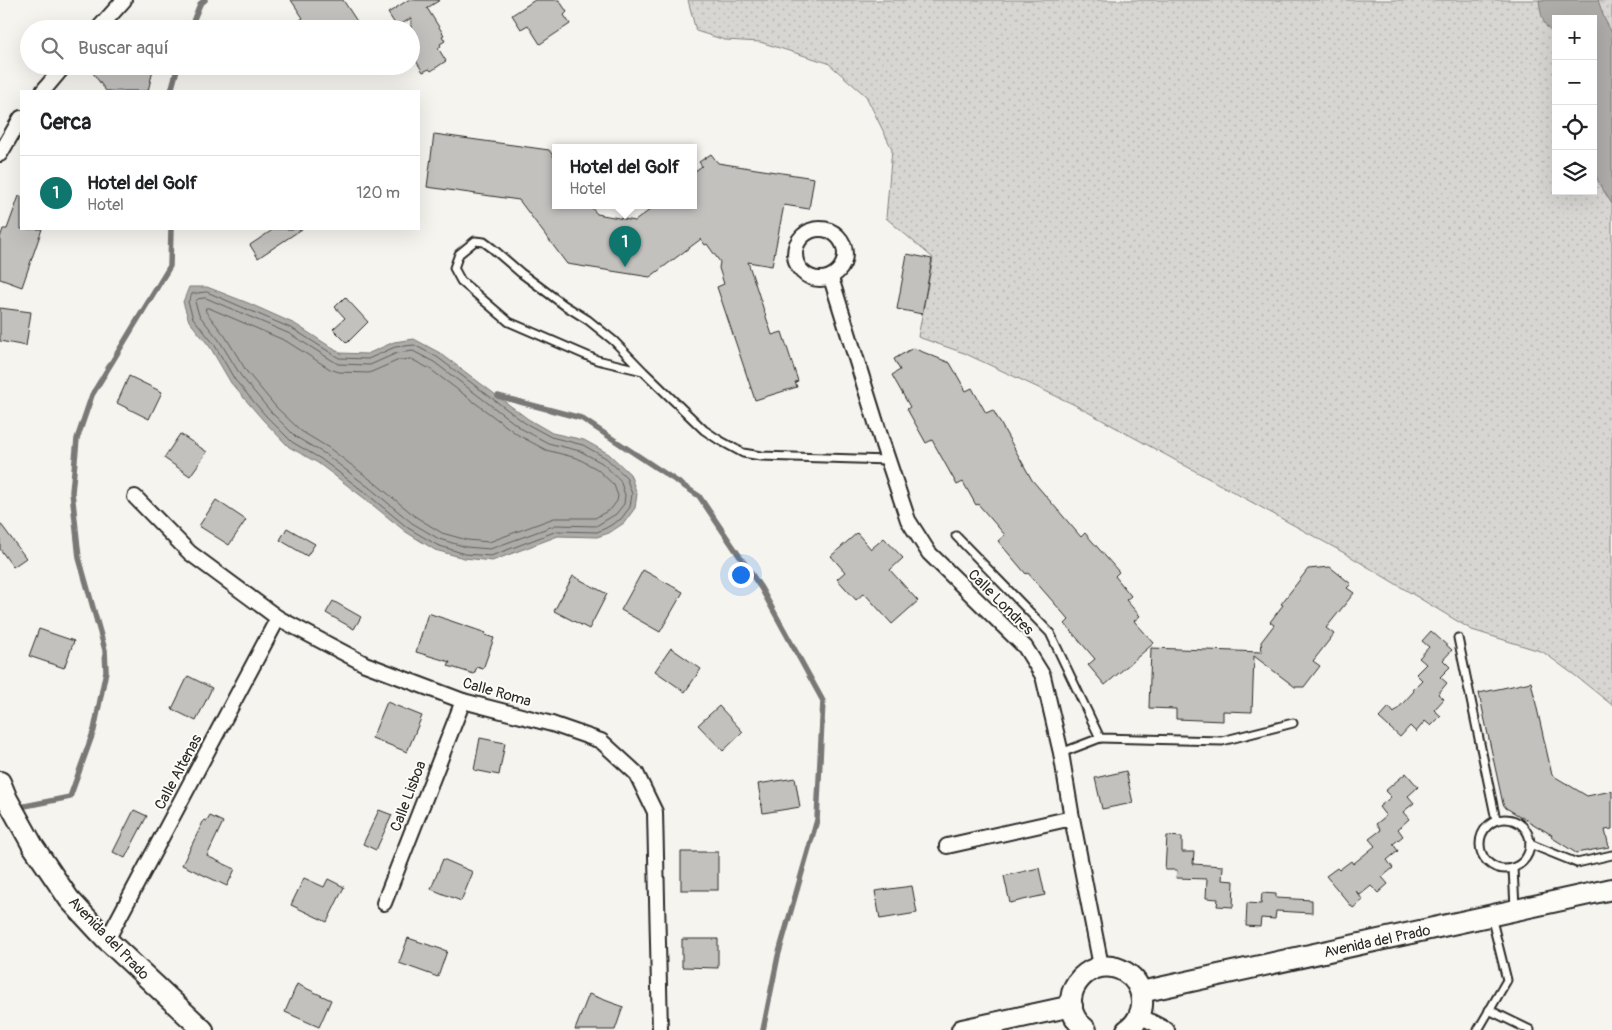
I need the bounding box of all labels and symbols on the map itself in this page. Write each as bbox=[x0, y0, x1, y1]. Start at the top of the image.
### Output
pin: 1 bbox=[609, 226, 641, 267]
your location bbox=[728, 562, 754, 588]
street label: Calle Londres bbox=[964, 565, 1038, 639]
street label: Calle Roma bbox=[460, 674, 533, 711]
street label: Calle Altenas bbox=[151, 731, 206, 813]
street label: Calle Lisboa bbox=[386, 758, 431, 834]
street label: Avenida del Prado bbox=[64, 893, 153, 984]
street label: Avenida del Prado bbox=[1322, 921, 1432, 962]

